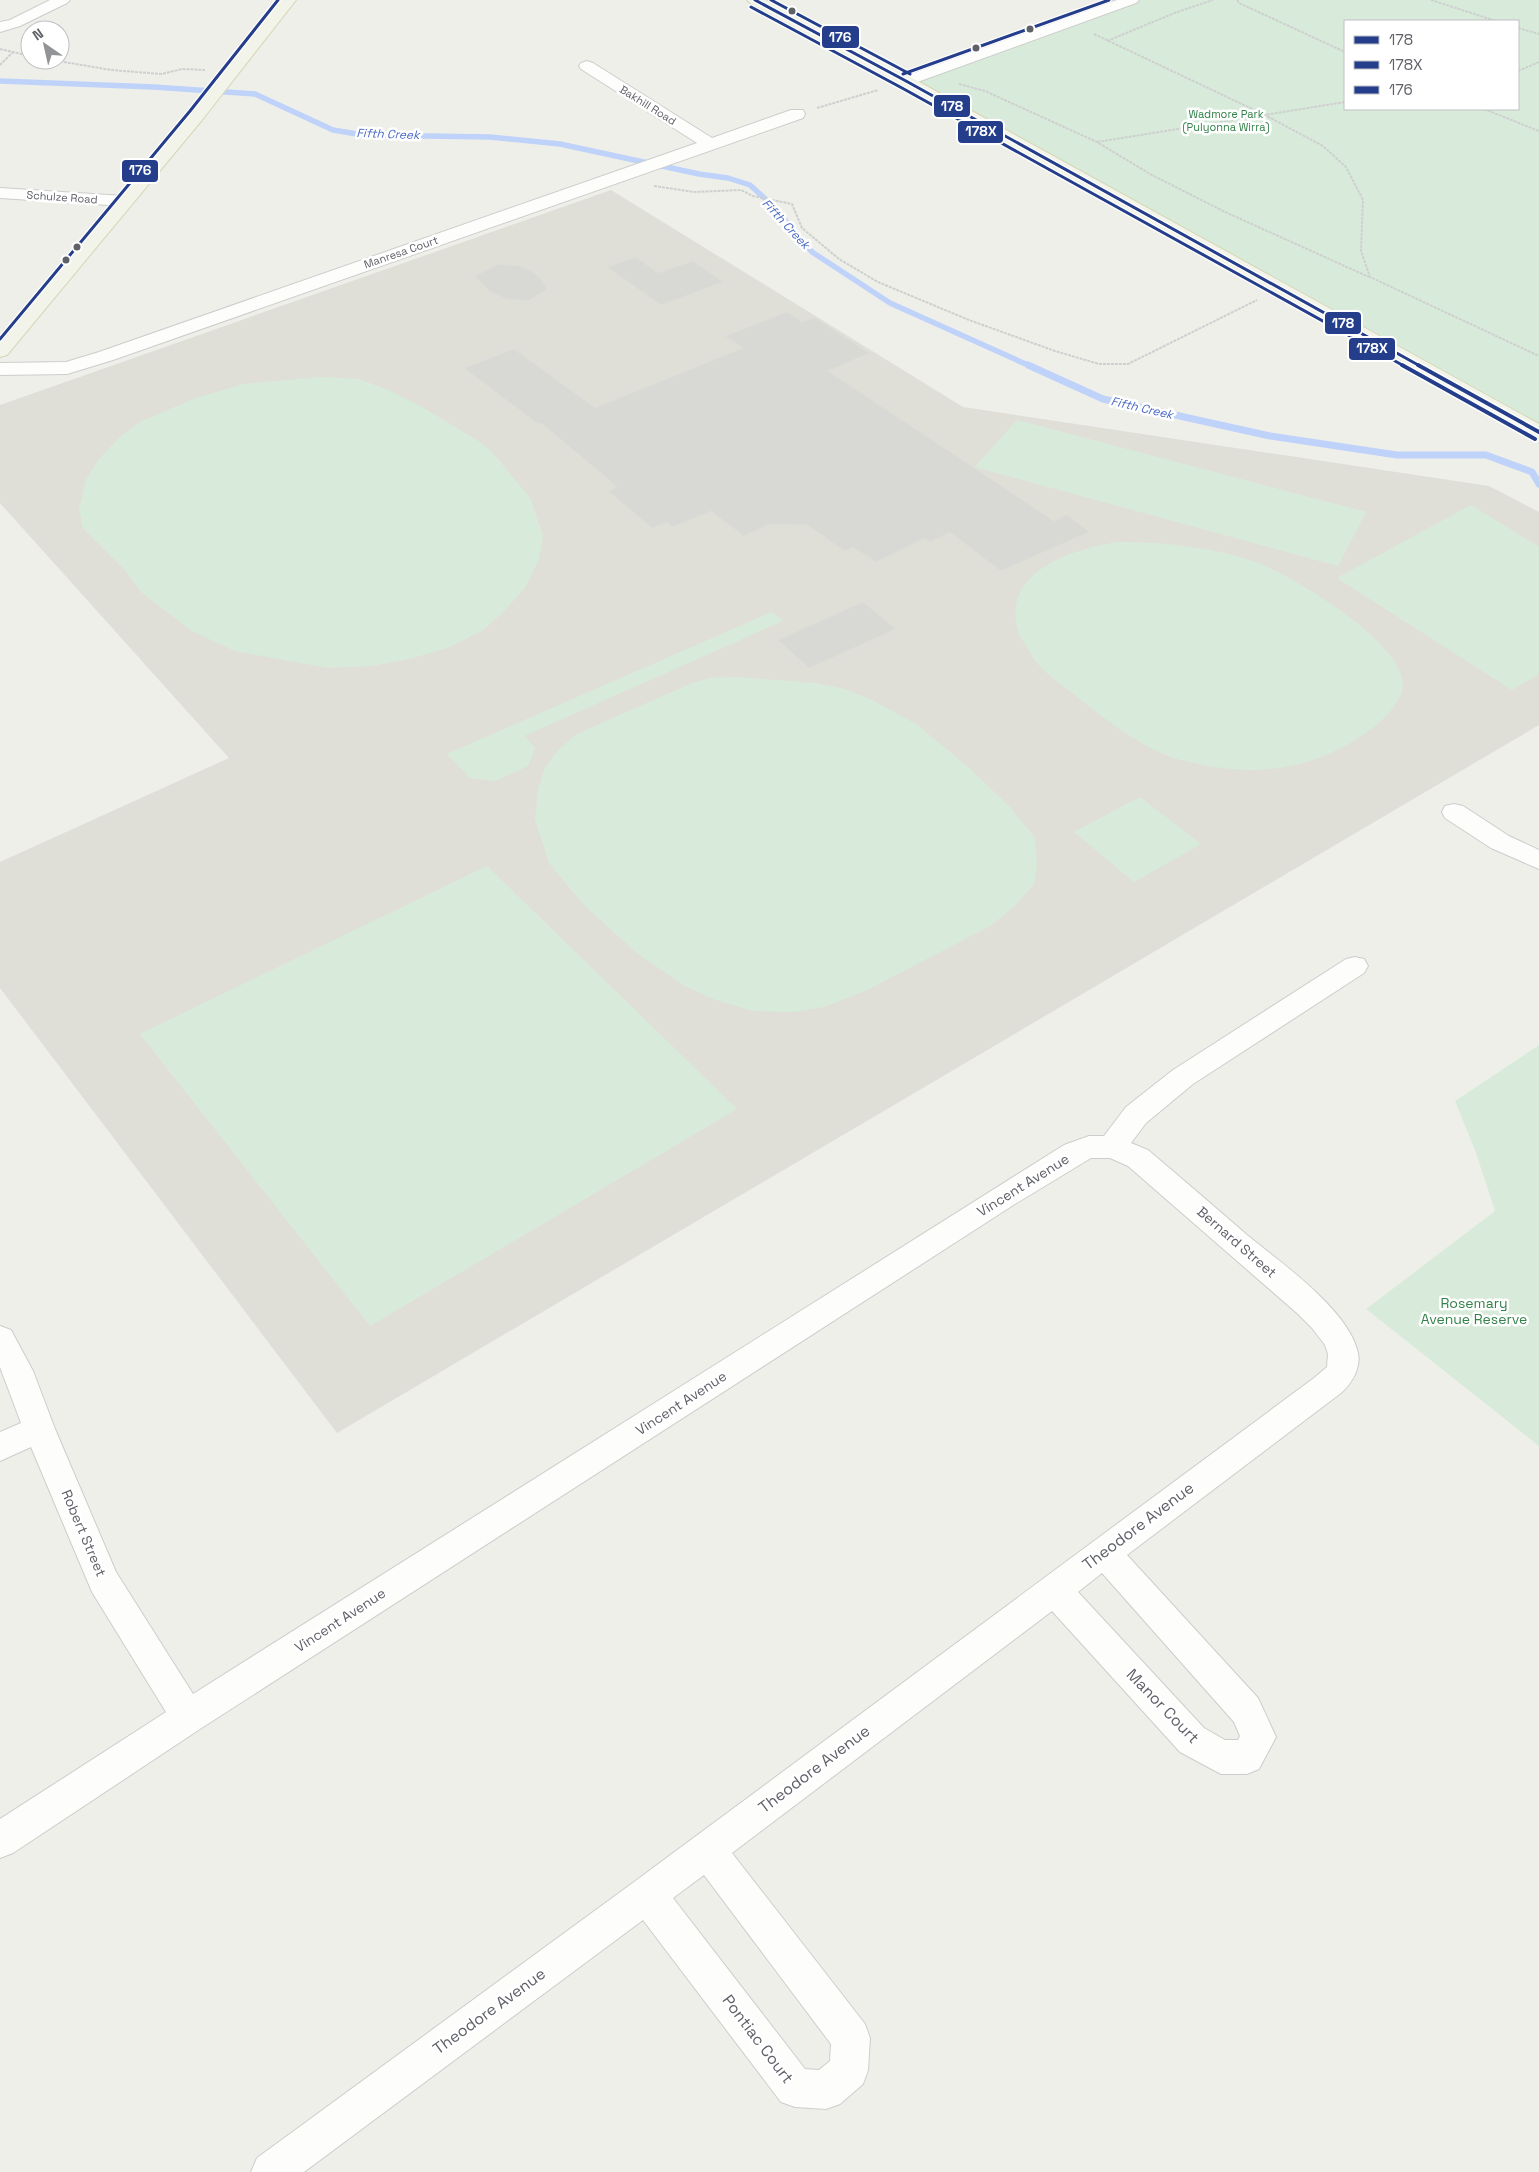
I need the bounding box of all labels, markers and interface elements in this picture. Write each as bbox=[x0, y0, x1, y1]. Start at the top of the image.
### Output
unlabelled marker bbox=[787, 6, 797, 16]
north arrow bbox=[20, 20, 70, 70]
legend bbox=[1344, 20, 1519, 110]
text: N bbox=[29, 24, 47, 44]
unlabelled marker bbox=[1025, 24, 1035, 34]
line badge: 176 bbox=[821, 25, 860, 49]
text: 176 bbox=[829, 28, 852, 46]
text: 178 bbox=[1389, 30, 1413, 49]
unlabelled marker bbox=[971, 43, 981, 53]
text: 178X bbox=[1389, 55, 1423, 74]
text: 176 bbox=[1389, 80, 1413, 99]
street label: Bakhill Road bbox=[617, 82, 679, 128]
line badge: 178 bbox=[933, 94, 971, 118]
text: 178 bbox=[941, 97, 964, 115]
park label: Wadmore Park (Pulyonna Wirra) bbox=[1182, 107, 1270, 134]
line badge: 178X bbox=[957, 120, 1004, 144]
text: 178X bbox=[965, 122, 997, 140]
water label: Fifth Creek bbox=[356, 125, 421, 143]
line badge: 176 bbox=[121, 159, 159, 183]
text: 176 bbox=[129, 161, 152, 179]
street label: Schulze Road bbox=[26, 188, 98, 206]
water label: Fifth Creek bbox=[759, 195, 814, 254]
street label: Manresa Court bbox=[362, 233, 440, 271]
unlabelled marker bbox=[72, 242, 82, 252]
unlabelled marker bbox=[61, 255, 71, 265]
line badge: 178 bbox=[1324, 311, 1362, 335]
text: 178 bbox=[1332, 314, 1355, 332]
line badge: 178X bbox=[1348, 337, 1396, 361]
text: 178X bbox=[1356, 339, 1388, 357]
water label: Fifth Creek bbox=[1109, 393, 1176, 423]
street label: Vincent Avenue bbox=[974, 1150, 1072, 1220]
street label: Bernard Street bbox=[1193, 1202, 1281, 1282]
park label: Rosemary Avenue Reserve bbox=[1421, 1294, 1527, 1328]
street label: Vincent Avenue bbox=[632, 1367, 730, 1439]
street label: Theodore Avenue bbox=[1078, 1477, 1198, 1575]
street label: Robert Street bbox=[58, 1487, 110, 1579]
street label: Vincent Avenue bbox=[291, 1584, 389, 1656]
street label: Manor Court bbox=[1122, 1664, 1204, 1748]
street label: Theodore Avenue bbox=[754, 1720, 874, 1818]
street label: Theodore Avenue bbox=[428, 1963, 550, 2059]
street label: Pontiac Court bbox=[718, 1990, 798, 2088]

